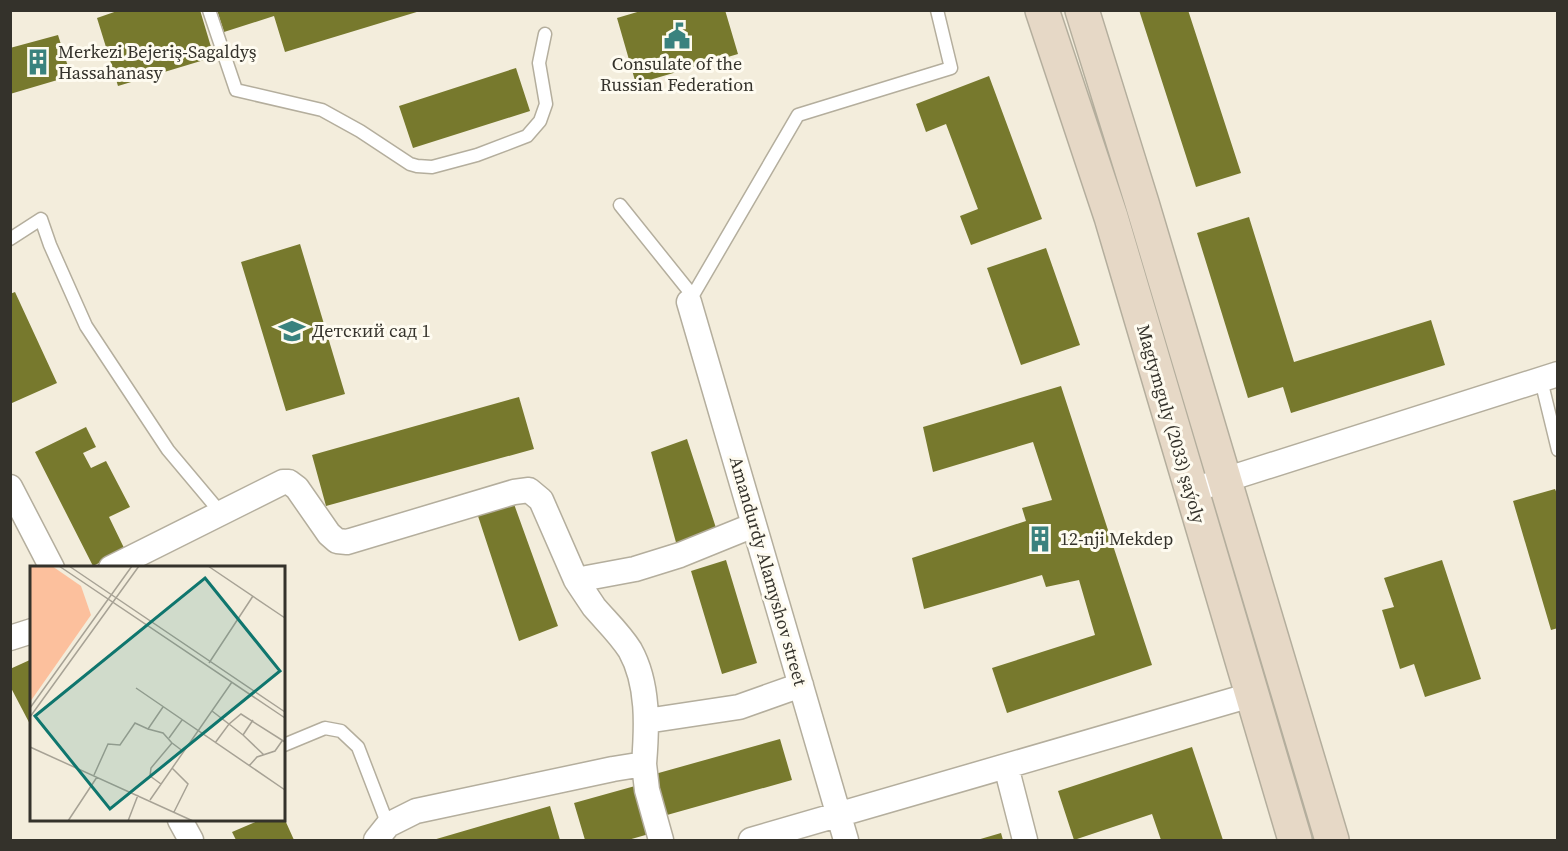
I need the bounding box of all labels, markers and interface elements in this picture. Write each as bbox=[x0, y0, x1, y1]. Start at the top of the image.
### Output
public building icon: Consulate of the Russian Federation bbox=[662, 21, 692, 51]
place label: Merkezi Bejeriş-Sagaldyş Hassahanasy bbox=[58, 39, 257, 85]
building icon: Merkezi Bejeriş-Sagaldyş Hassahanasy bbox=[23, 47, 53, 77]
place label: Consulate of the Russian Federation bbox=[600, 51, 754, 97]
school or university icon: Детский сад 1 bbox=[277, 316, 307, 346]
place label: Детский сад 1 bbox=[312, 318, 430, 343]
street label: Magtymguly (2033) şaýoly bbox=[1131, 321, 1212, 527]
street label: Amandurdy Alamyshov street bbox=[724, 453, 813, 689]
building icon: 12-nji Mekdep bbox=[1025, 524, 1055, 554]
place label: 12-nji Mekdep bbox=[1060, 526, 1173, 551]
inset map bbox=[30, 566, 285, 821]

